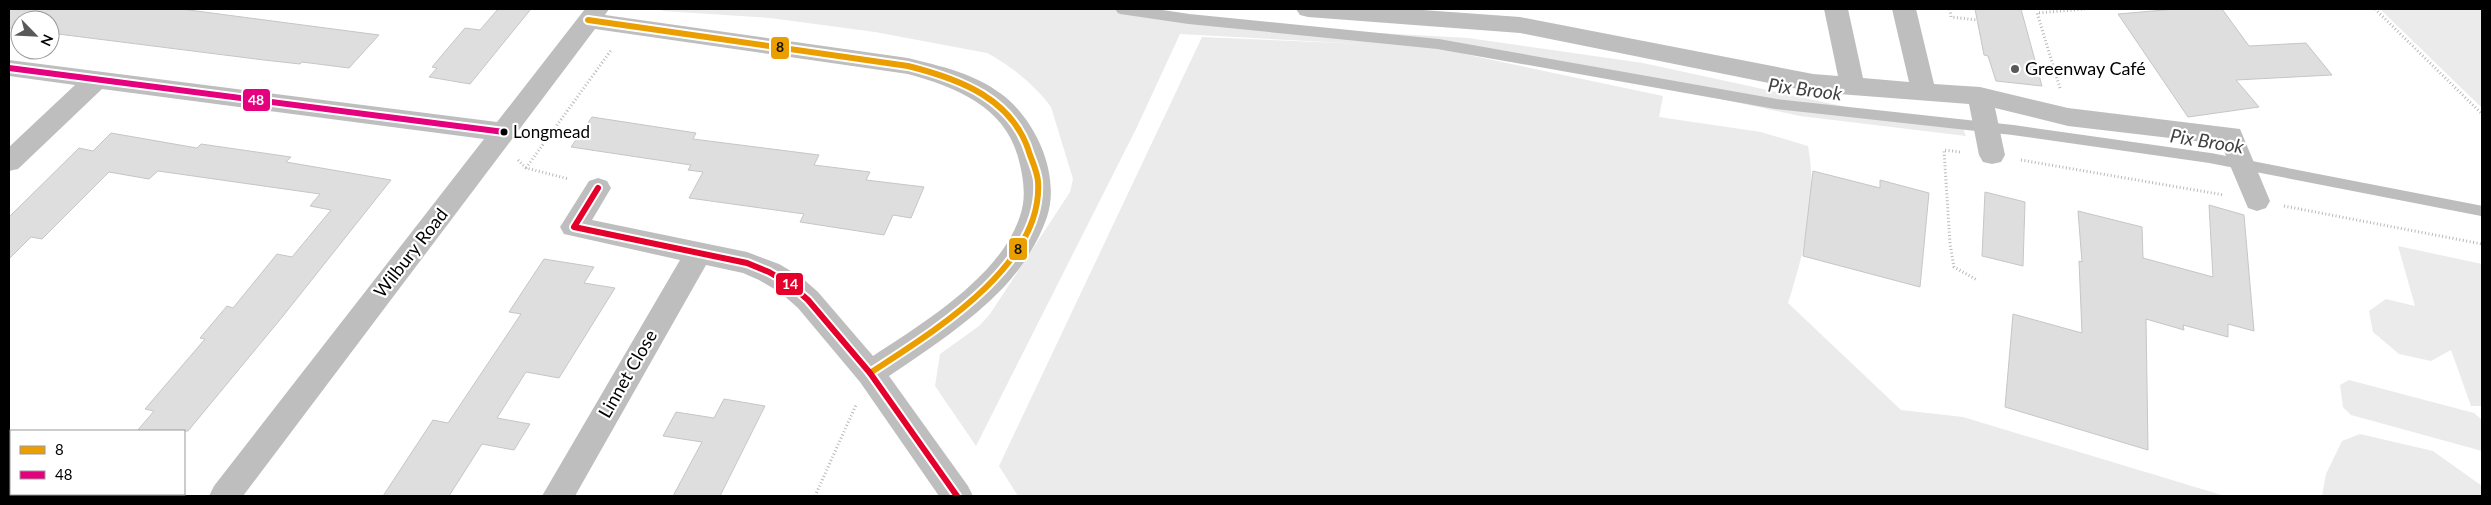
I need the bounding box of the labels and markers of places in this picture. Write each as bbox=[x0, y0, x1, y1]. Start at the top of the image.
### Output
place label: Greenway Café bbox=[2025, 57, 2146, 79]
marker: Greenway Café bbox=[2009, 63, 2021, 75]
place label: Longmead bbox=[513, 121, 590, 142]
marker: Longmead bbox=[499, 127, 509, 137]

